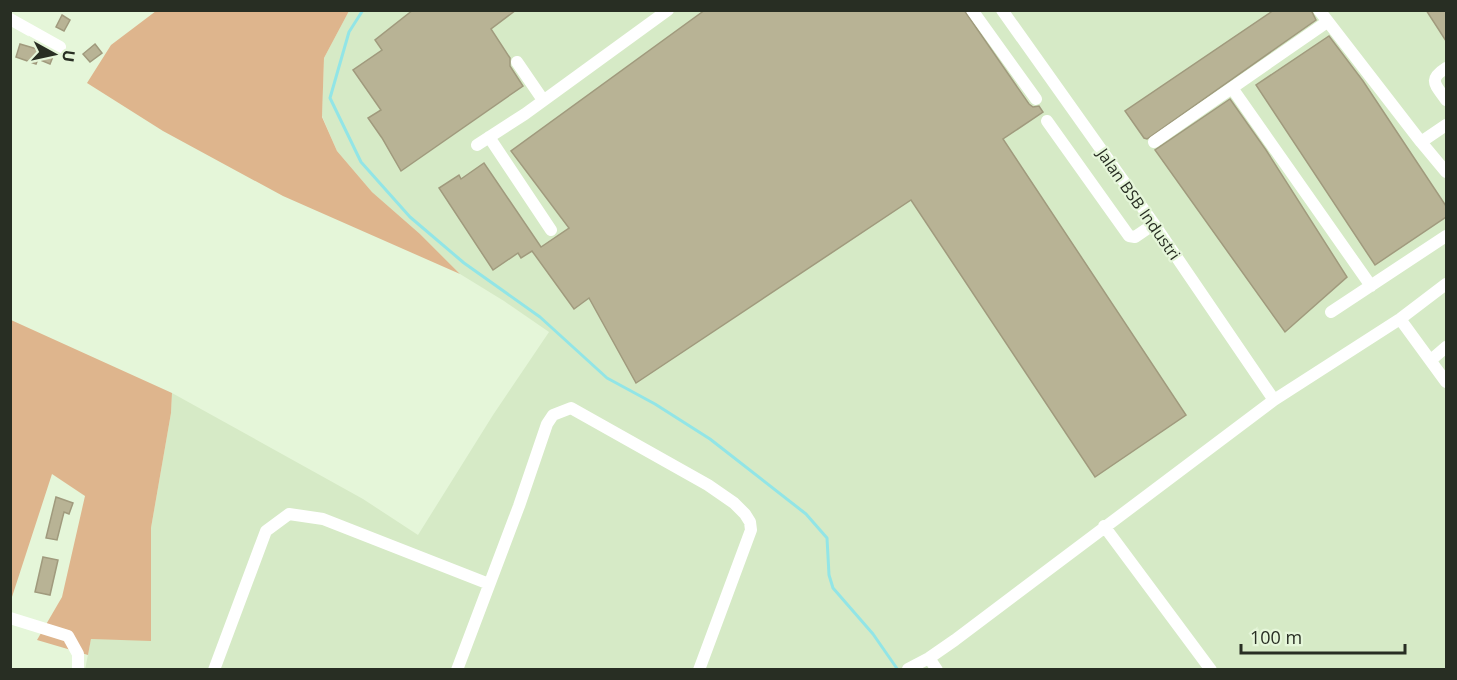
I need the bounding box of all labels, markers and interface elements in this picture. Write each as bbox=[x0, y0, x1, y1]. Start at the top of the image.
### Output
north arrow bbox=[24, 24, 84, 84]
text: U bbox=[57, 49, 81, 64]
street label: Jalan BSB Industri bbox=[1091, 142, 1186, 264]
scale bar bbox=[1241, 617, 1404, 655]
text: 100 m bbox=[1250, 625, 1302, 649]

